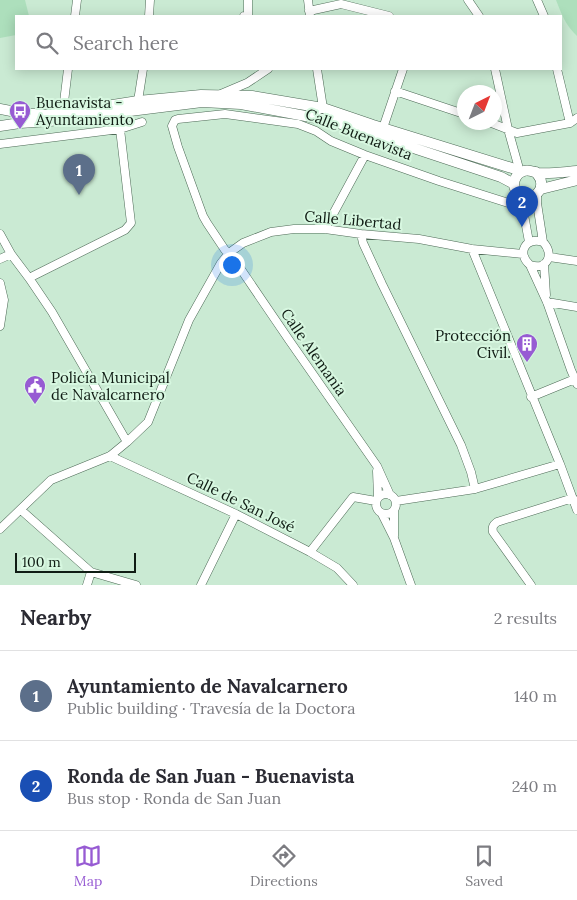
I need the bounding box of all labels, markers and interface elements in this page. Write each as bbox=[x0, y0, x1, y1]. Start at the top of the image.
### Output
search box bbox=[15, 15, 562, 70]
icon: search bbox=[33, 29, 61, 57]
text: Search here bbox=[73, 31, 179, 55]
north arrow bbox=[457, 85, 502, 130]
place label: Buenavista - Ayuntamiento bbox=[35, 93, 134, 129]
bus stop icon: Buenavista - Ayuntamiento bbox=[8, 99, 32, 130]
street label: Calle Buenavista bbox=[303, 104, 416, 164]
pin: 1 bbox=[63, 154, 95, 195]
pin: 2 bbox=[506, 186, 538, 227]
street label: Calle Libertad bbox=[304, 206, 402, 234]
your location bbox=[219, 252, 245, 278]
street label: Calle Alemania bbox=[277, 305, 351, 400]
place label: Protección Civil. bbox=[435, 326, 511, 362]
building icon: Protección Civil. bbox=[515, 332, 539, 363]
place label: Policía Municipal de Navalcarnero bbox=[51, 368, 170, 404]
public building icon: Policía Municipal de Navalcarnero bbox=[23, 374, 47, 405]
street label: Calle de San José bbox=[184, 468, 298, 536]
scale bar bbox=[15, 550, 136, 573]
text: 100 m bbox=[22, 553, 61, 571]
text: Nearby bbox=[20, 604, 91, 631]
text: 2 results bbox=[494, 608, 557, 628]
text: Ayuntamiento de Navalcarnero bbox=[67, 674, 348, 698]
text: 1 bbox=[33, 686, 39, 706]
text: 140 m bbox=[514, 686, 557, 706]
text: Public building · Travesía de la Doctora bbox=[67, 698, 355, 718]
text: Ronda de San Juan - Buenavista bbox=[67, 764, 355, 788]
text: 2 bbox=[32, 776, 40, 796]
text: 240 m bbox=[512, 776, 557, 796]
text: Bus stop · Ronda de San Juan bbox=[67, 788, 281, 808]
tab: Map bbox=[74, 842, 102, 890]
tab: Directions bbox=[250, 842, 318, 890]
tab: Saved bbox=[465, 842, 503, 890]

